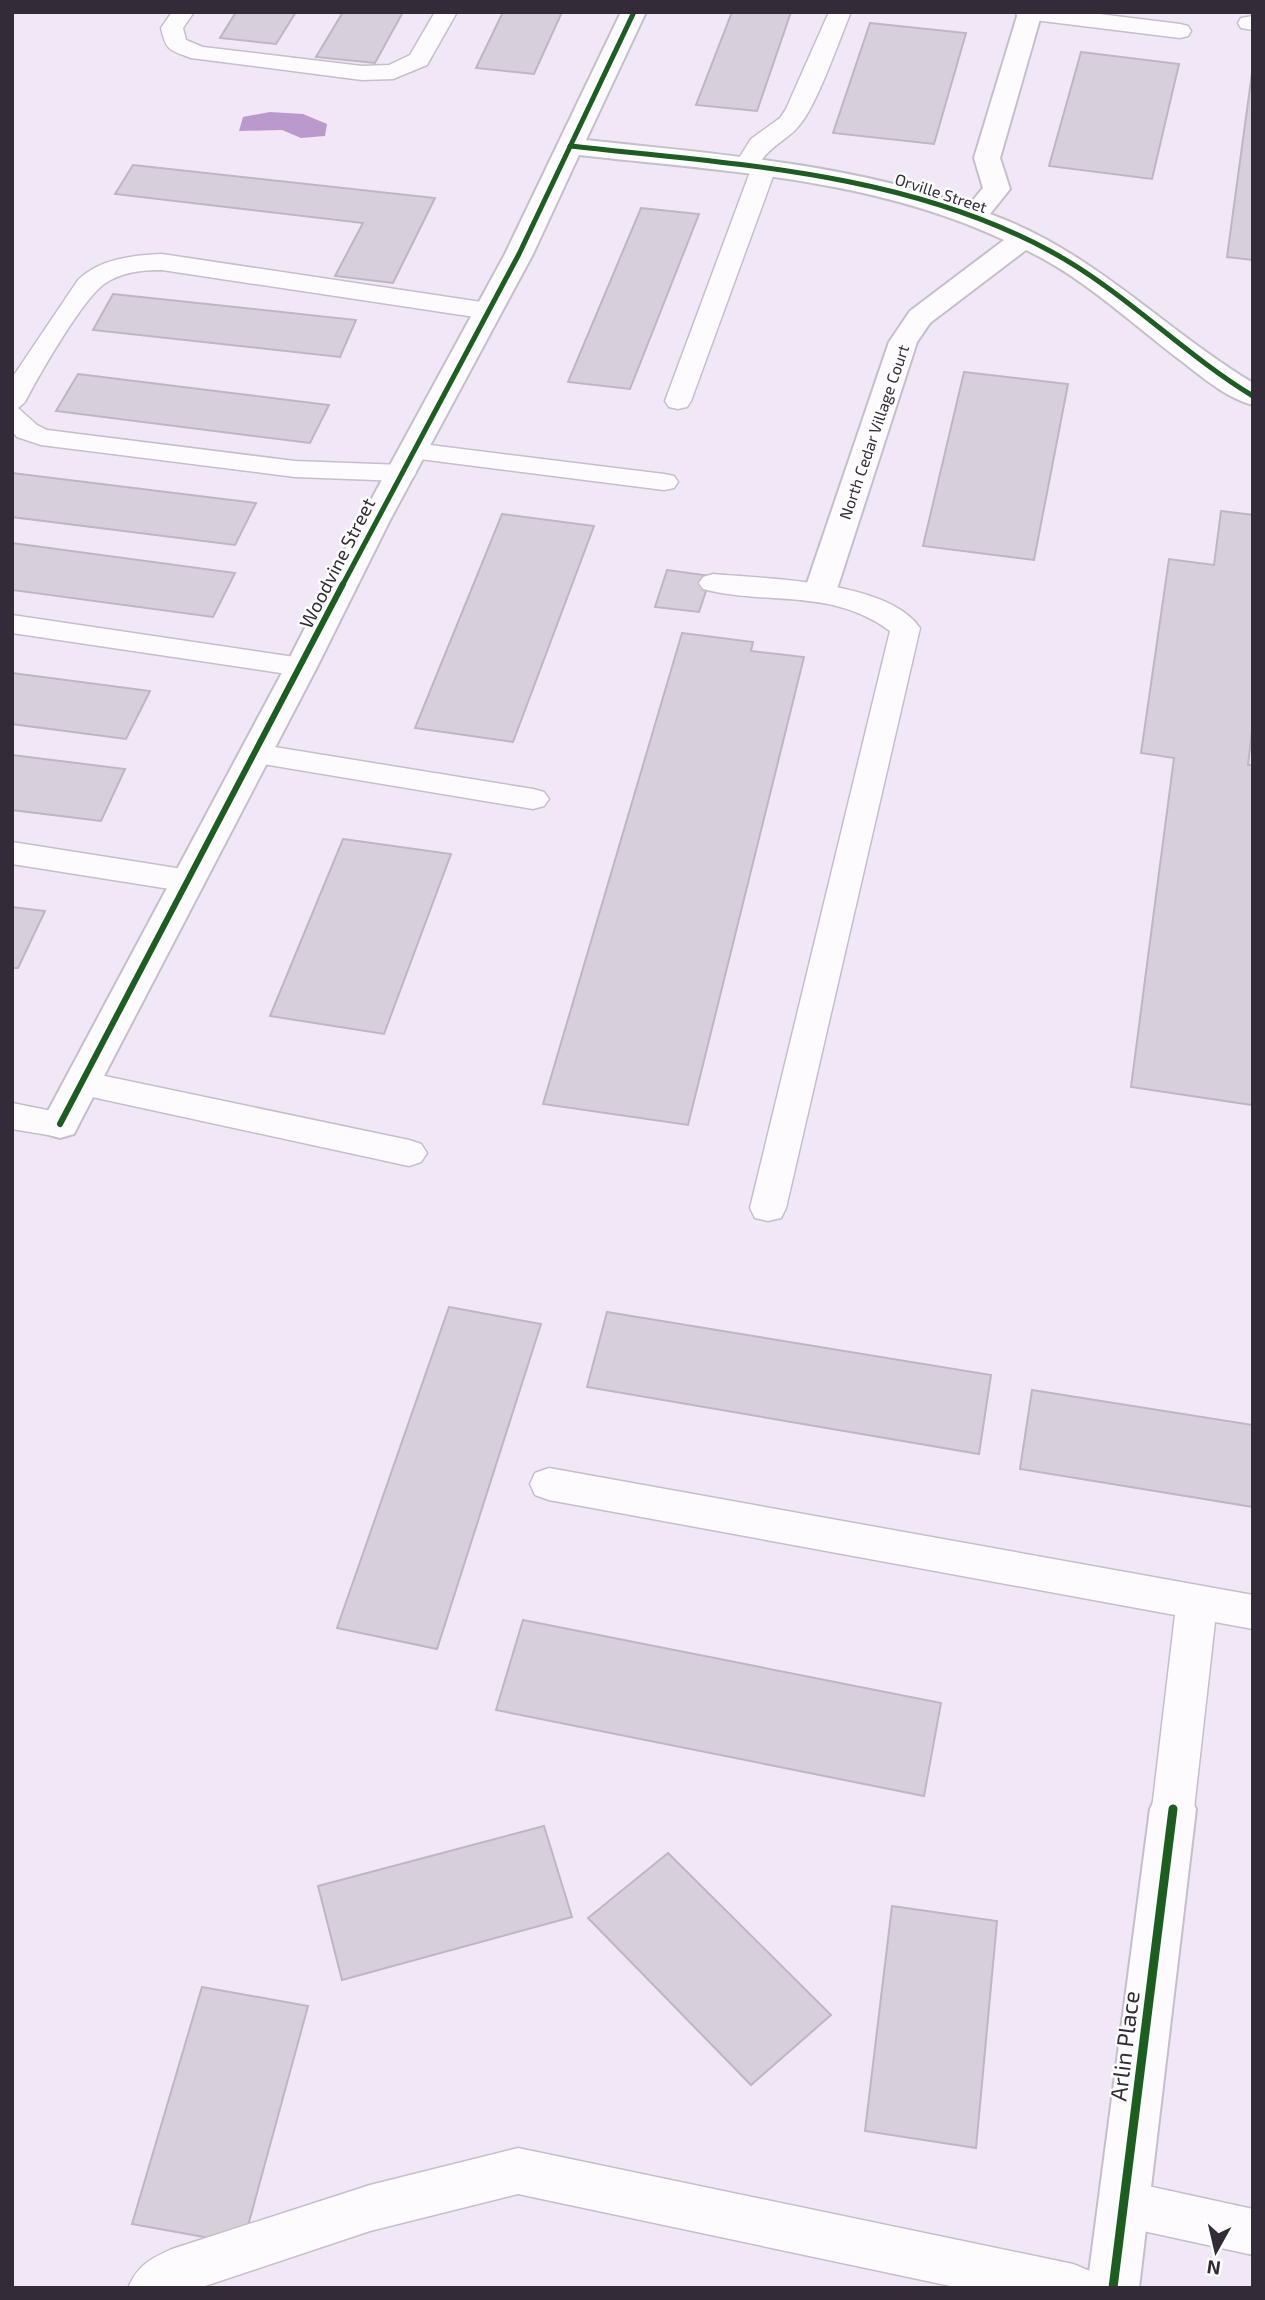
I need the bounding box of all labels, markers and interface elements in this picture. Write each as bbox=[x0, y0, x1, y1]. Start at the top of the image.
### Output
street label: Orville Street bbox=[893, 169, 990, 216]
street label: North Cedar Village Court bbox=[835, 342, 912, 522]
street label: Woodvine Street bbox=[294, 494, 379, 632]
street label: Arlin Place bbox=[1103, 1989, 1145, 2103]
north arrow bbox=[1181, 2216, 1251, 2286]
text: N bbox=[1205, 2256, 1222, 2281]

